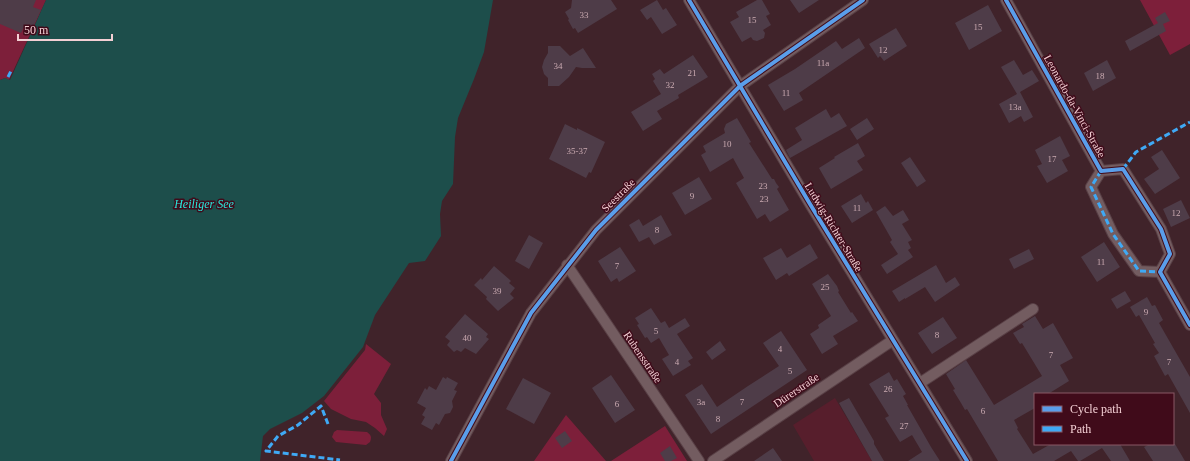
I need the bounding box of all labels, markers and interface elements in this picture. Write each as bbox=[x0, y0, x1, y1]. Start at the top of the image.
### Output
house number: 33 bbox=[580, 10, 589, 20]
house number: 15 bbox=[748, 15, 757, 25]
scale bar bbox=[18, 16, 112, 42]
house number: 15 bbox=[974, 22, 983, 32]
text: 50 m bbox=[24, 23, 49, 37]
house number: 12 bbox=[879, 45, 888, 55]
street label: Leonardo-da-Vinci-Straße bbox=[1042, 53, 1108, 159]
house number: 11a bbox=[817, 58, 829, 68]
house number: 34 bbox=[554, 61, 563, 71]
house number: 21 bbox=[688, 68, 697, 78]
house number: 18 bbox=[1096, 71, 1105, 81]
house number: 32 bbox=[666, 80, 675, 90]
house number: 11 bbox=[782, 88, 790, 98]
house number: 13a bbox=[1009, 102, 1022, 112]
house number: 10 bbox=[723, 139, 732, 149]
house number: 35-37 bbox=[567, 146, 588, 156]
house number: 17 bbox=[1048, 154, 1057, 164]
street label: Seestraße bbox=[599, 176, 637, 214]
street label: Ludwig-Richter-Straße bbox=[803, 180, 865, 274]
house number: 23 bbox=[759, 181, 768, 191]
house number: 9 bbox=[690, 191, 695, 201]
house number: 23 bbox=[760, 194, 769, 204]
water label: Heiliger See bbox=[173, 197, 234, 211]
house number: 11 bbox=[853, 203, 861, 213]
house number: 12 bbox=[1172, 208, 1181, 218]
house number: 8 bbox=[655, 225, 660, 235]
house number: 11 bbox=[1097, 257, 1105, 267]
house number: 7 bbox=[615, 261, 620, 271]
house number: 25 bbox=[821, 282, 830, 292]
house number: 39 bbox=[493, 286, 502, 296]
house number: 9 bbox=[1144, 307, 1149, 317]
house number: 5 bbox=[654, 326, 659, 336]
street label: Rubensstraße bbox=[621, 329, 665, 385]
house number: 8 bbox=[935, 330, 940, 340]
house number: 40 bbox=[463, 333, 472, 343]
house number: 4 bbox=[778, 344, 783, 354]
house number: 7 bbox=[1049, 350, 1054, 360]
house number: 4 bbox=[675, 357, 680, 367]
house number: 7 bbox=[1167, 357, 1172, 367]
house number: 5 bbox=[788, 366, 793, 376]
street label: Dürerstraße bbox=[771, 370, 821, 409]
house number: 26 bbox=[884, 384, 893, 394]
legend bbox=[1034, 393, 1174, 445]
house number: 3a bbox=[697, 397, 705, 407]
house number: 7 bbox=[740, 397, 745, 407]
house number: 6 bbox=[615, 399, 620, 409]
text: Cycle path bbox=[1070, 402, 1122, 416]
house number: 6 bbox=[981, 406, 986, 416]
house number: 8 bbox=[716, 414, 721, 424]
house number: 27 bbox=[900, 421, 909, 431]
text: Path bbox=[1070, 422, 1091, 436]

